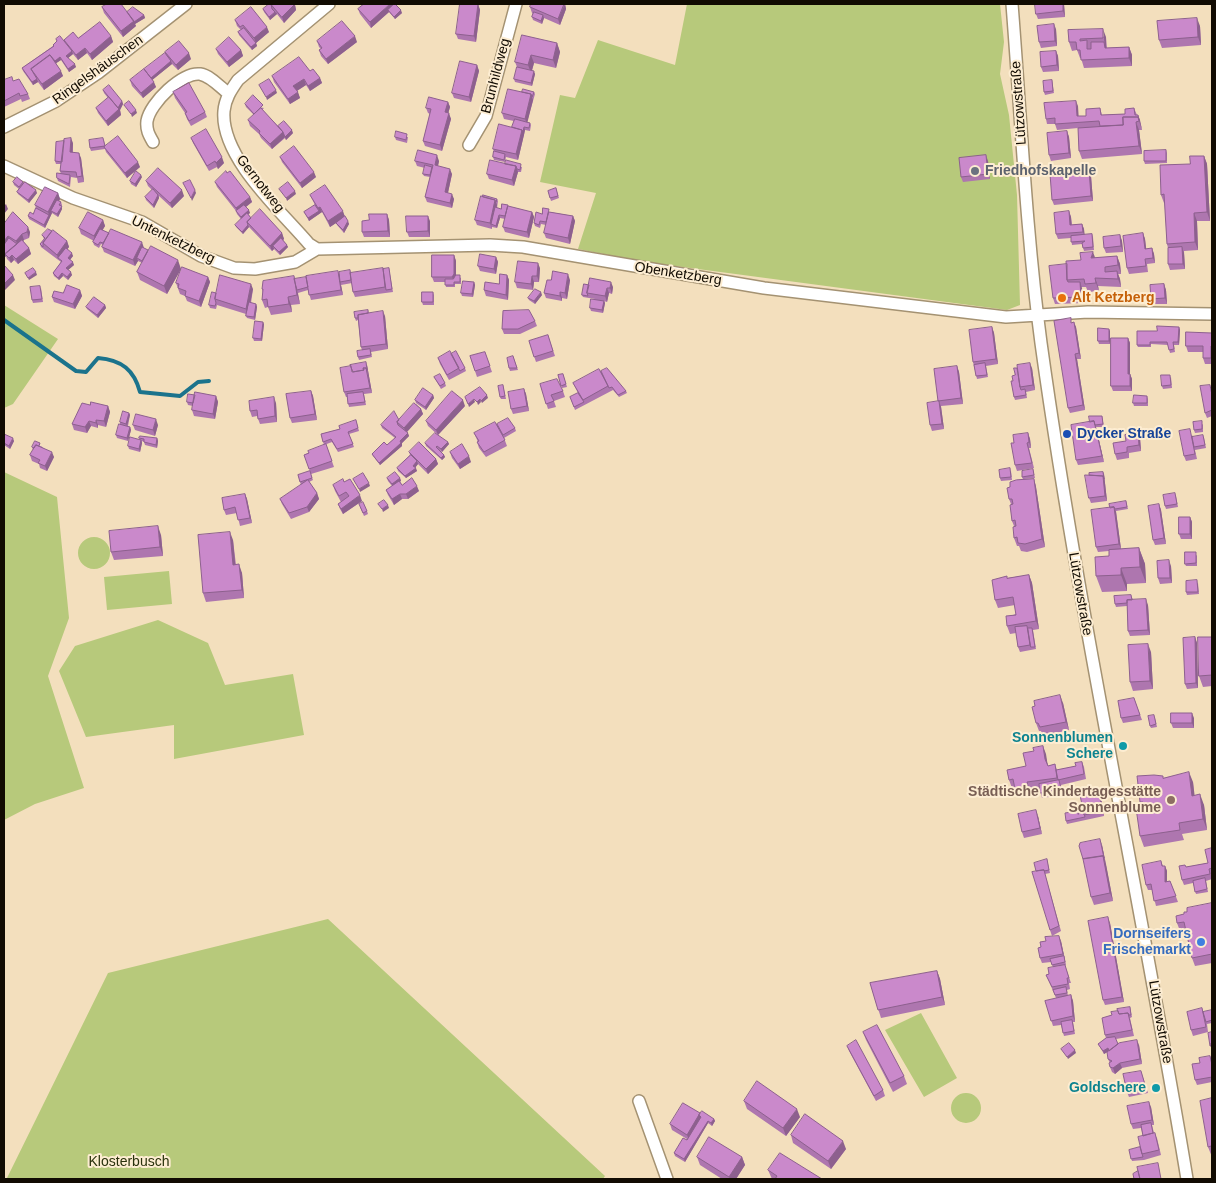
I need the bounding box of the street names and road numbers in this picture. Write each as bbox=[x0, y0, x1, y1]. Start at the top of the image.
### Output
street label: Ringelshäuschen bbox=[50, 32, 146, 108]
street label: Brunhildweg bbox=[478, 37, 514, 115]
street label: Lützowstraße bbox=[1008, 60, 1030, 146]
street label: Gernotweg bbox=[232, 152, 288, 216]
street label: Untenketzberg bbox=[128, 212, 218, 268]
street label: Obenketzberg bbox=[633, 259, 723, 289]
street label: Lützowstraße bbox=[1064, 551, 1096, 637]
street label: Lützowstraße bbox=[1144, 979, 1176, 1065]

